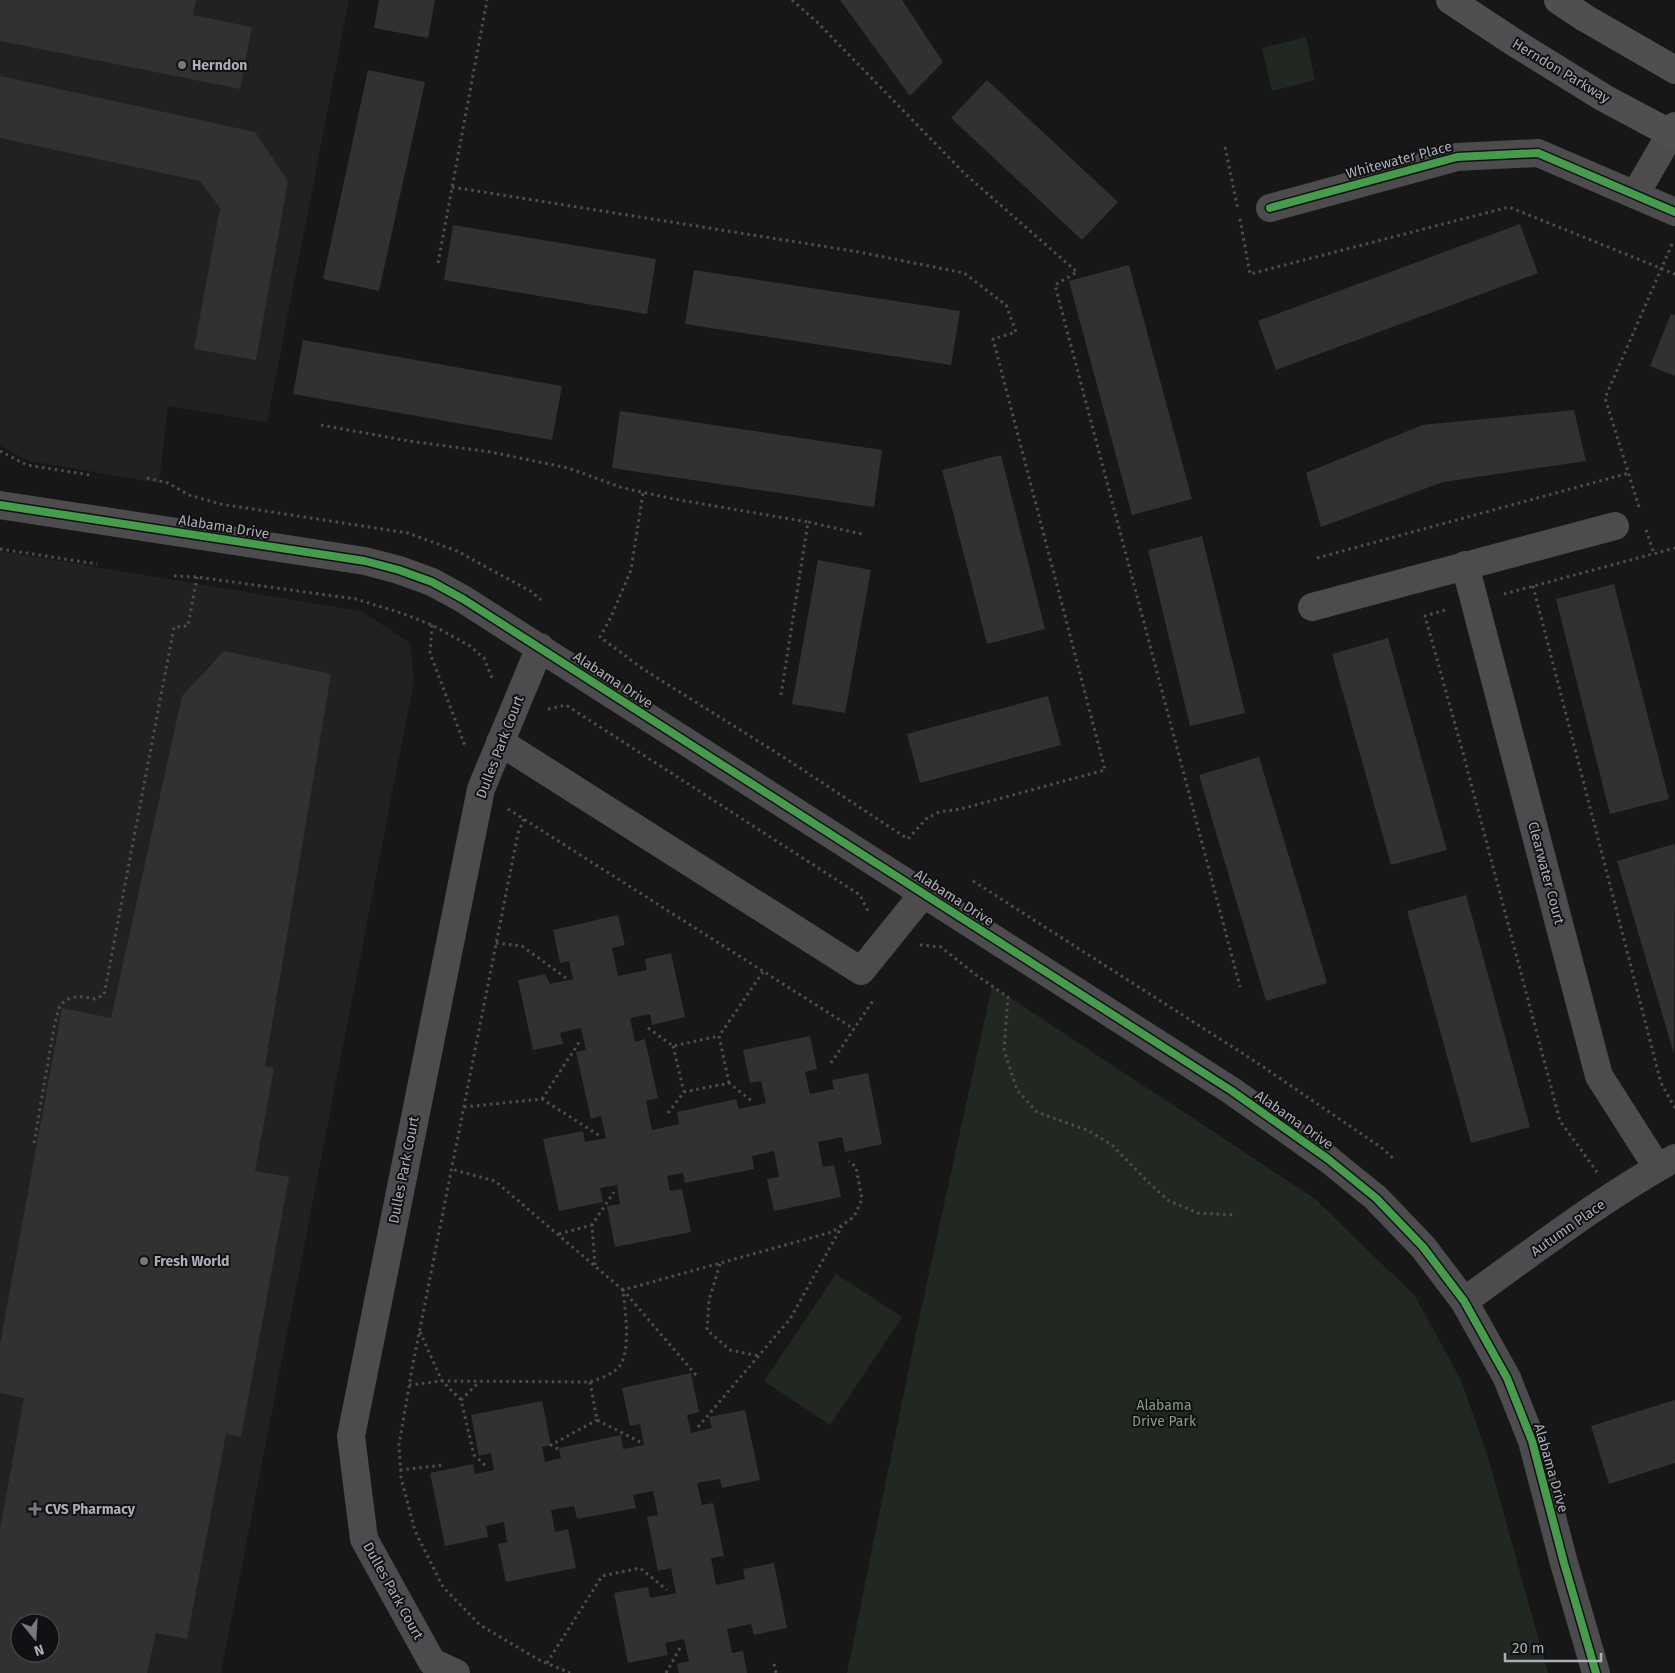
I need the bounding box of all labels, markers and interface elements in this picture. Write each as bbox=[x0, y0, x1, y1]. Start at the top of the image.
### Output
street label: Herndon Parkway bbox=[1509, 35, 1613, 107]
place label: Herndon bbox=[192, 57, 247, 74]
marker: Herndon bbox=[176, 59, 188, 71]
street label: Whitewater Place bbox=[1344, 138, 1454, 182]
street label: Alabama Drive bbox=[177, 511, 271, 543]
street label: Alabama Drive bbox=[570, 648, 656, 712]
street label: Dulles Park Court bbox=[473, 692, 528, 801]
street label: Clearwater Court bbox=[1524, 820, 1568, 927]
street label: Alabama Drive bbox=[911, 866, 997, 930]
street label: Alabama Drive bbox=[1252, 1087, 1336, 1153]
street label: Dulles Park Court bbox=[385, 1114, 423, 1225]
street label: Autumn Place bbox=[1528, 1196, 1608, 1260]
place label: Fresh World bbox=[154, 1253, 229, 1270]
marker: Fresh World bbox=[138, 1255, 150, 1267]
park label: Alabama Drive Park bbox=[1132, 1397, 1197, 1430]
street label: Alabama Drive bbox=[1530, 1422, 1572, 1514]
place label: CVS Pharmacy bbox=[45, 1501, 136, 1518]
marker: CVS Pharmacy bbox=[29, 1503, 41, 1515]
street label: Dulles Park Court bbox=[359, 1539, 427, 1644]
north arrow bbox=[10, 1613, 60, 1663]
scale bar bbox=[1505, 1630, 1601, 1662]
text: 20 m bbox=[1512, 1639, 1545, 1657]
text: N bbox=[32, 1640, 46, 1659]

